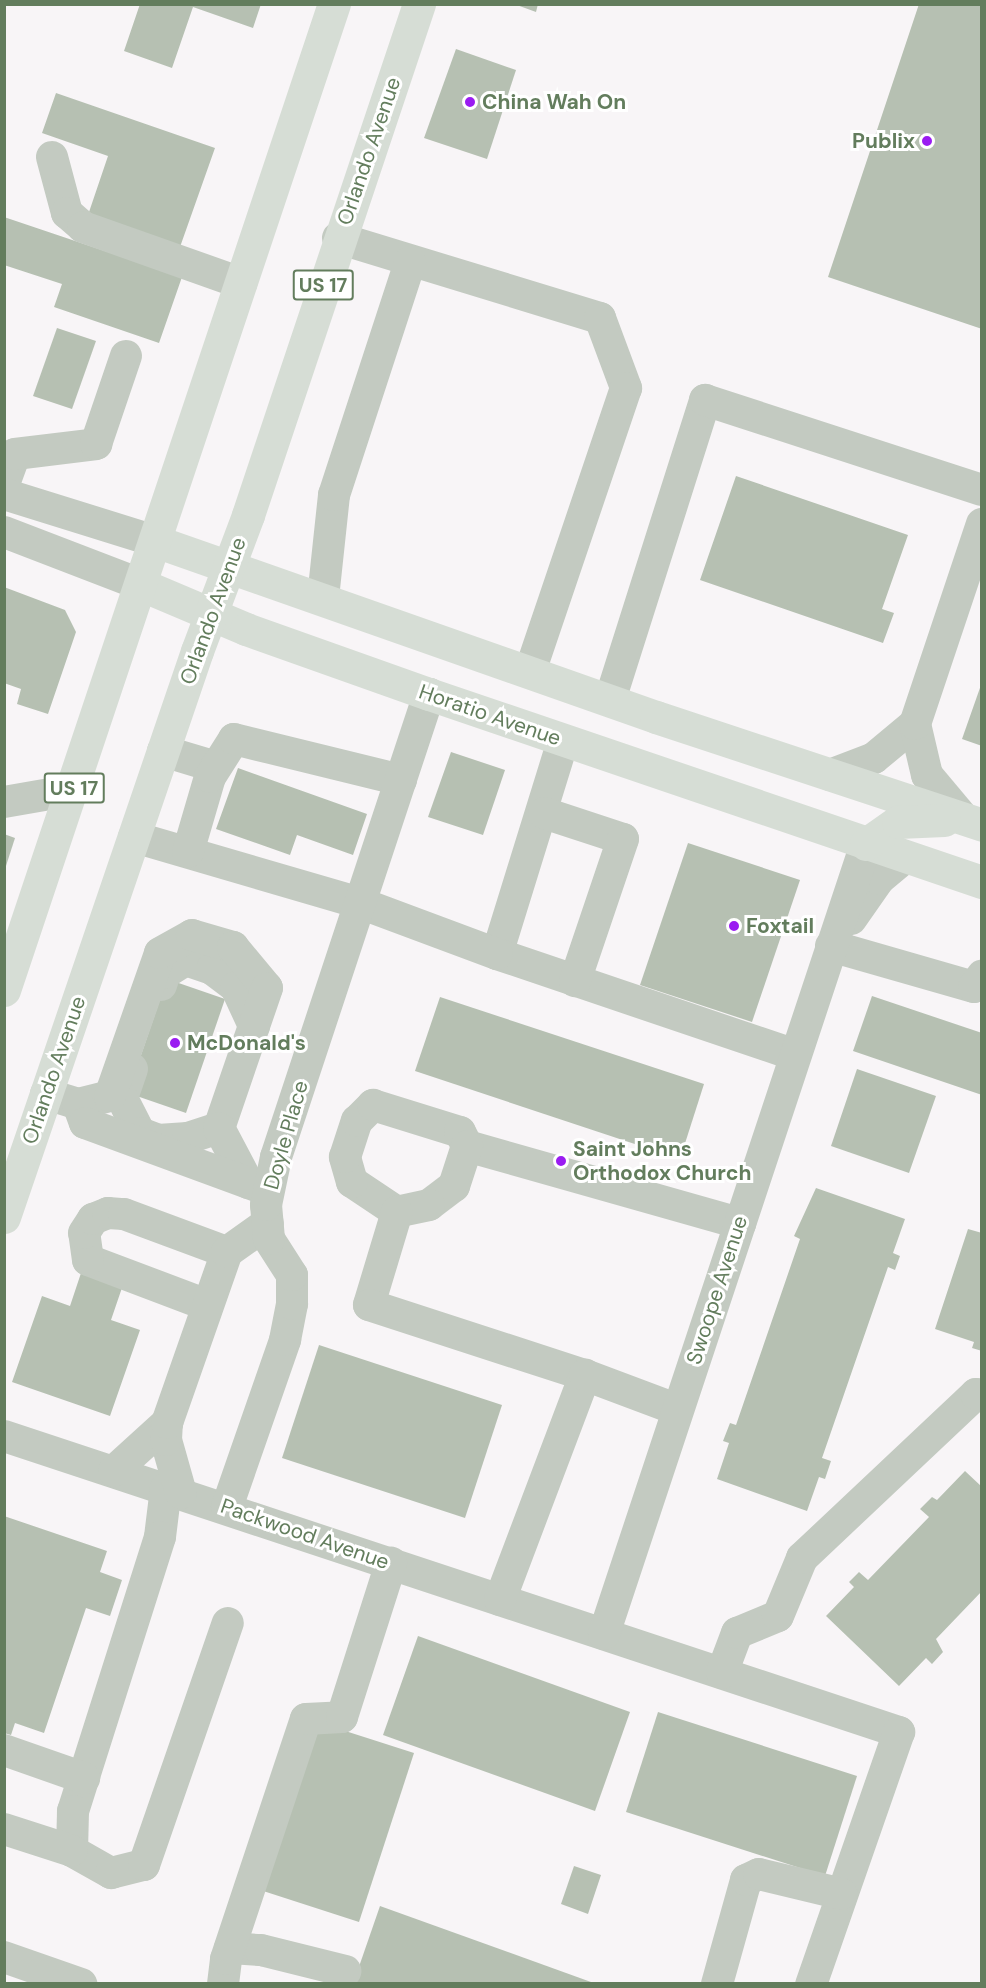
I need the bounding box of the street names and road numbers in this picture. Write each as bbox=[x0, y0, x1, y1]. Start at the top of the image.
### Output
street label: Orlando Avenue bbox=[332, 74, 406, 228]
road number: US 17 bbox=[292, 268, 354, 302]
street label: Orlando Avenue bbox=[175, 534, 251, 688]
street label: Horatio Avenue bbox=[416, 679, 564, 751]
road number: US 17 bbox=[42, 771, 106, 805]
street label: Orlando Avenue bbox=[17, 993, 91, 1147]
street label: Doyle Place bbox=[258, 1078, 314, 1192]
street label: Swoope Avenue bbox=[681, 1213, 753, 1367]
street label: Packwood Avenue bbox=[218, 1493, 392, 1575]

